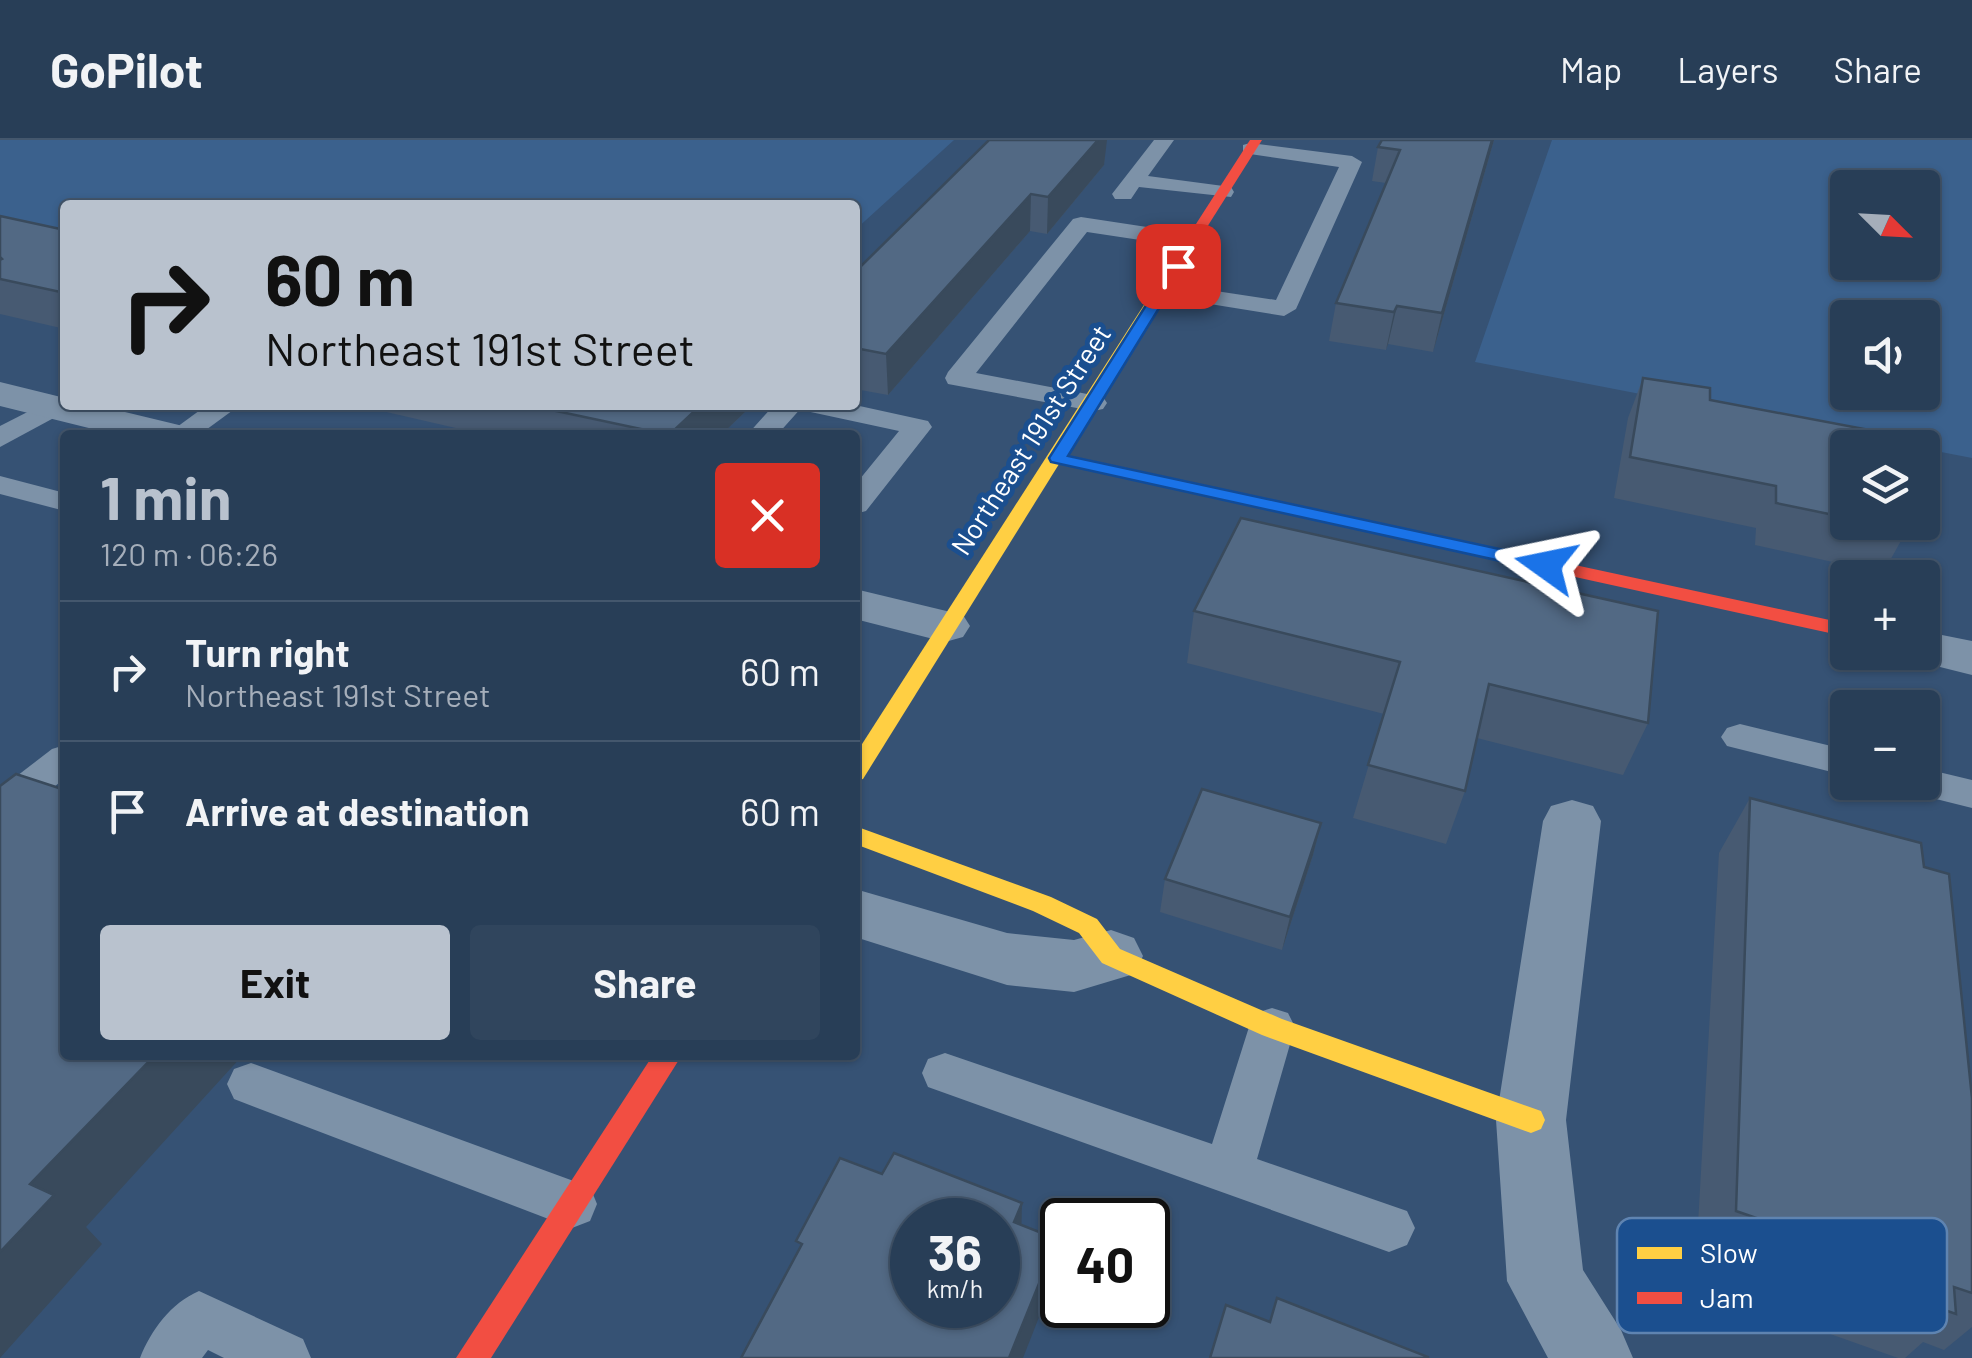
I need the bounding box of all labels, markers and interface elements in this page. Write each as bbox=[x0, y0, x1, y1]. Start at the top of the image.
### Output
text: GoPilot bbox=[50, 40, 203, 98]
text: Map bbox=[1560, 48, 1622, 90]
text: Layers bbox=[1677, 48, 1779, 90]
text: Share bbox=[1834, 48, 1922, 90]
north arrow bbox=[1830, 170, 1940, 280]
map controls bbox=[1830, 170, 1940, 800]
pin bbox=[1136, 224, 1221, 309]
text: 60 m bbox=[265, 236, 415, 320]
icon: arrive bbox=[1151, 239, 1206, 294]
icon: right bbox=[100, 240, 230, 370]
button: sound bbox=[1830, 300, 1940, 410]
street label: Northeast 191st Street bbox=[943, 318, 1117, 561]
text: Northeast 191st Street bbox=[265, 321, 695, 375]
button: layers bbox=[1830, 430, 1940, 540]
text: 1 min bbox=[100, 460, 231, 532]
button: close bbox=[715, 463, 820, 568]
position arrow bbox=[1494, 513, 1598, 617]
text: 120 m · 06:26 bbox=[100, 534, 278, 572]
button: + bbox=[1830, 560, 1940, 670]
text: Turn right bbox=[185, 629, 350, 675]
icon: right bbox=[100, 644, 155, 699]
text: 60 m bbox=[740, 648, 820, 694]
text: Northeast 191st Street bbox=[185, 675, 491, 713]
button: − bbox=[1830, 690, 1940, 800]
icon: arrive bbox=[100, 784, 155, 839]
text: Arrive at destination bbox=[185, 788, 530, 834]
text: 60 m bbox=[740, 788, 820, 834]
button: Exit bbox=[100, 925, 450, 1040]
button: Share bbox=[470, 925, 820, 1040]
speed limit sign: 40 bbox=[1040, 1198, 1170, 1328]
legend bbox=[1617, 1218, 1947, 1333]
text: 36 bbox=[928, 1221, 982, 1281]
text: Slow bbox=[1700, 1235, 1758, 1269]
text: km/h bbox=[927, 1273, 983, 1303]
text: Jam bbox=[1700, 1280, 1754, 1314]

